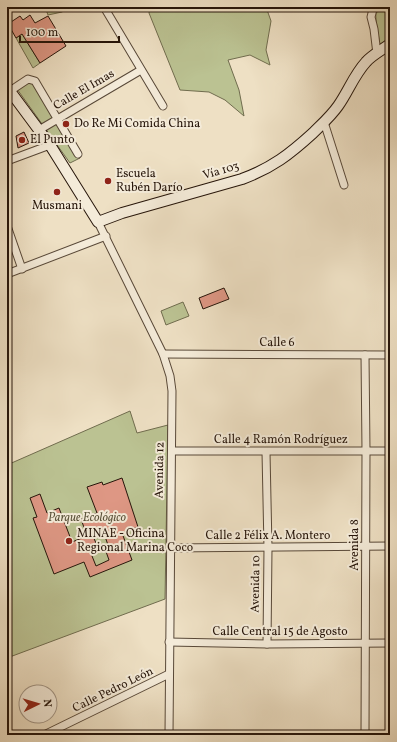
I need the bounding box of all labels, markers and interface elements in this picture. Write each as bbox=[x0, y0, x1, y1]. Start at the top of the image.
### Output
scale bar bbox=[20, 18, 119, 44]
text: 100 m bbox=[26, 25, 59, 41]
street label: Calle El Imas bbox=[50, 66, 118, 114]
place label: Do Re Mi Comida China bbox=[74, 116, 200, 132]
marker: Do Re Mi Comida China bbox=[61, 119, 71, 129]
place label: El Punto bbox=[30, 132, 75, 148]
marker: El Punto bbox=[17, 135, 27, 145]
street label: Vía 103 bbox=[201, 158, 241, 184]
place label: Escuela Rubén Darío bbox=[116, 166, 183, 196]
marker: Escuela Rubén Darío bbox=[103, 176, 113, 186]
marker: Musmani bbox=[52, 187, 62, 197]
place label: Musmani bbox=[32, 198, 82, 214]
street label: Calle 6 bbox=[259, 335, 295, 351]
street label: Calle 4 Ramón Rodríguez bbox=[214, 432, 348, 448]
street label: Avenida 12 bbox=[152, 442, 168, 498]
park label: Parque Ecológico bbox=[48, 510, 127, 526]
street label: Avenida 8 bbox=[347, 519, 363, 571]
place label: MINAE - Oficina Regional Marina Coco bbox=[77, 526, 193, 556]
street label: Calle 2 Félix A. Montero bbox=[206, 528, 330, 544]
marker: MINAE - Oficina Regional Marina Coco bbox=[64, 536, 74, 546]
street label: Avenida 10 bbox=[248, 555, 264, 613]
street label: Calle Central 15 de Agosto bbox=[212, 624, 348, 640]
street label: Calle Pedro León bbox=[70, 664, 156, 716]
north arrow bbox=[18, 684, 58, 724]
text: N bbox=[39, 699, 54, 708]

